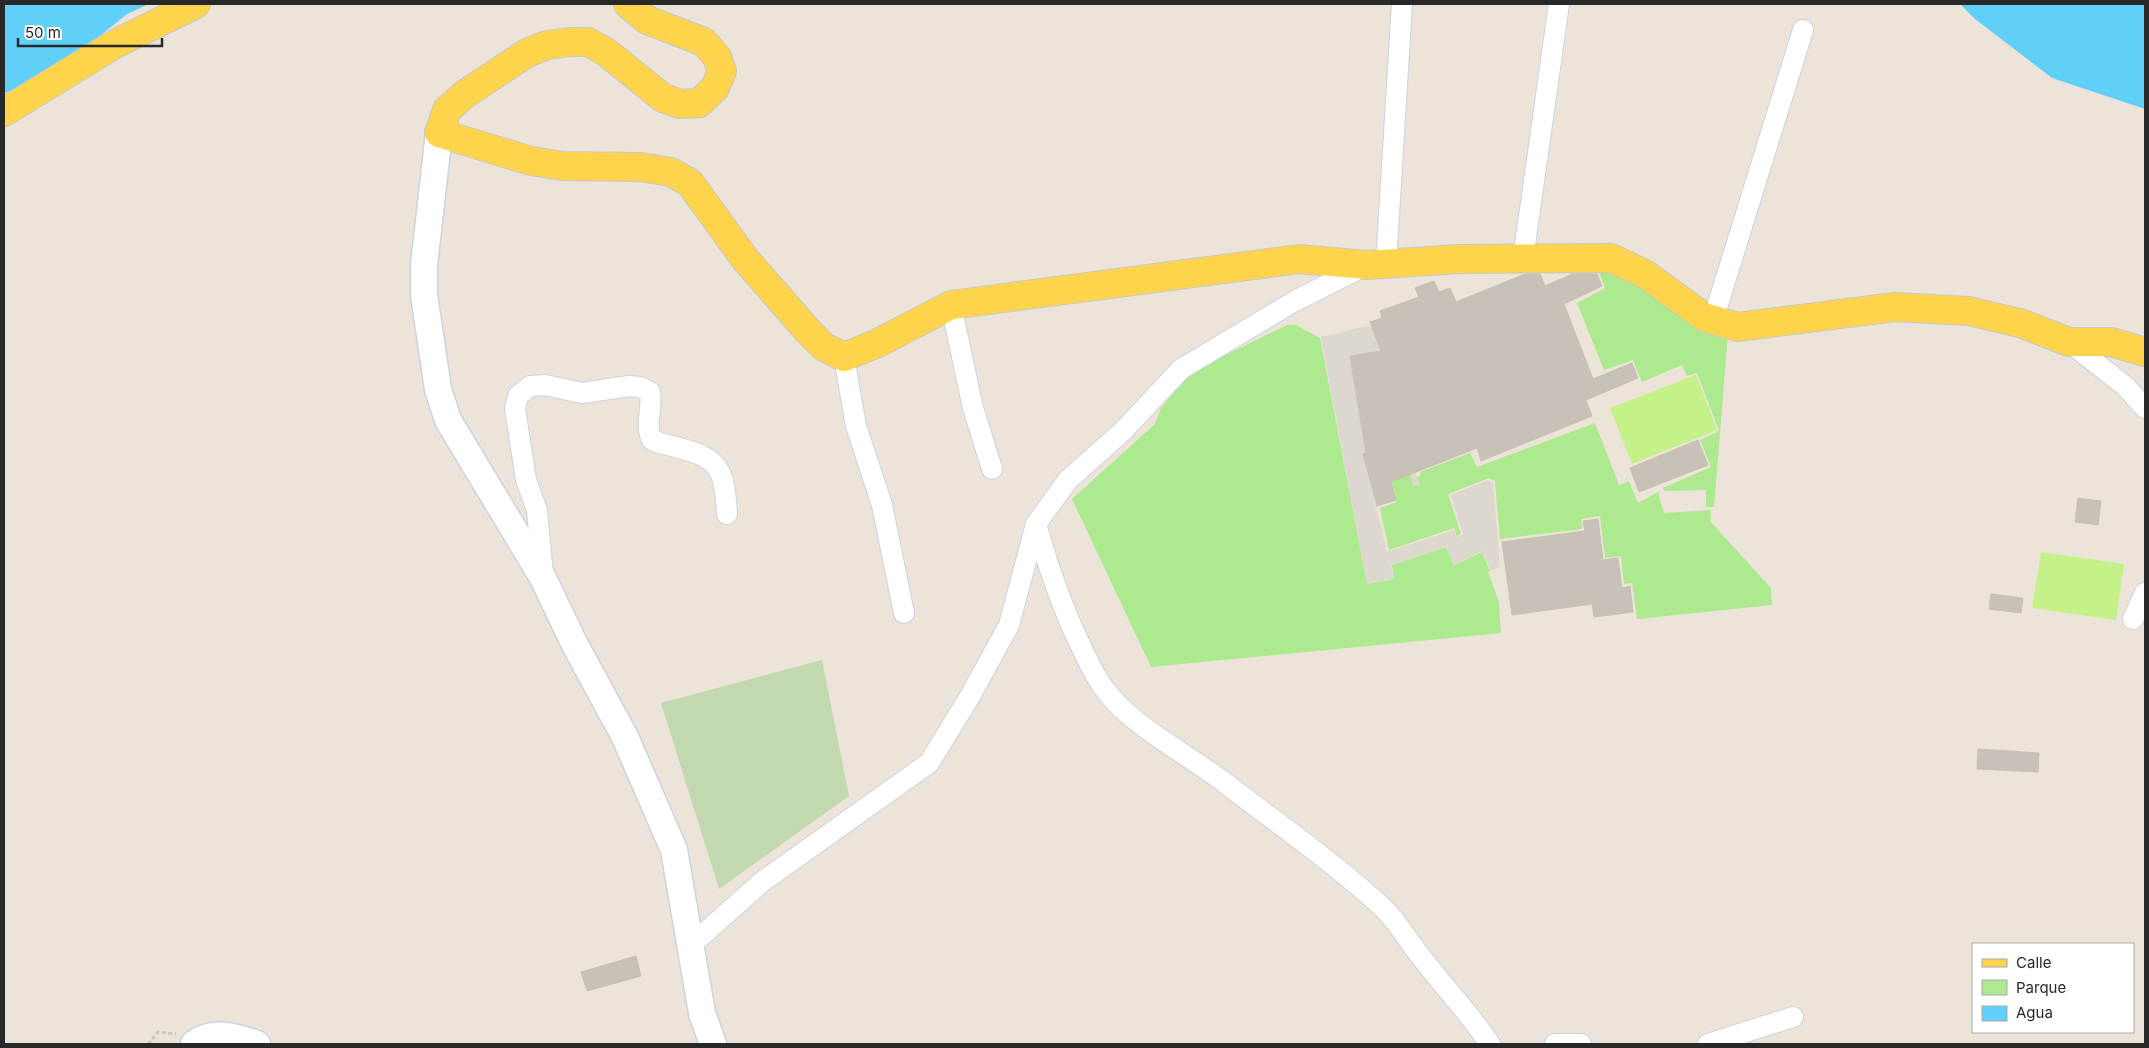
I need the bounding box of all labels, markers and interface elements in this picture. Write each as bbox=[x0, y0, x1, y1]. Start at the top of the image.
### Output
scale bar bbox=[18, 15, 161, 47]
text: 50 m bbox=[25, 23, 61, 42]
legend bbox=[1972, 943, 2134, 1033]
text: Calle bbox=[2016, 953, 2051, 972]
text: Parque bbox=[2016, 978, 2066, 997]
text: Agua bbox=[2016, 1003, 2053, 1022]

